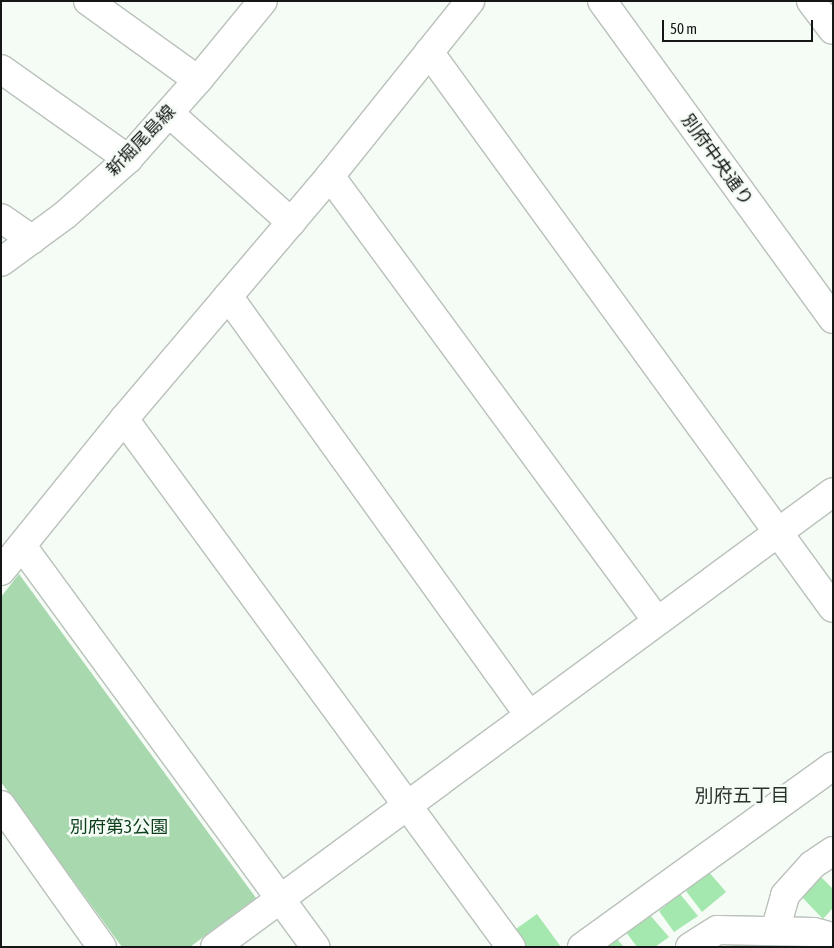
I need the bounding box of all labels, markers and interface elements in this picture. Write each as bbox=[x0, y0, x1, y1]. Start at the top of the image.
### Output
scale bar bbox=[664, 10, 815, 42]
text: 50 m bbox=[670, 20, 697, 37]
street label: 新堀尾島線 bbox=[102, 101, 180, 181]
street label: 別府中央通り bbox=[677, 110, 757, 210]
district label: 別府五丁目 bbox=[695, 785, 789, 807]
park label: 別府第3公園 bbox=[70, 816, 168, 838]

